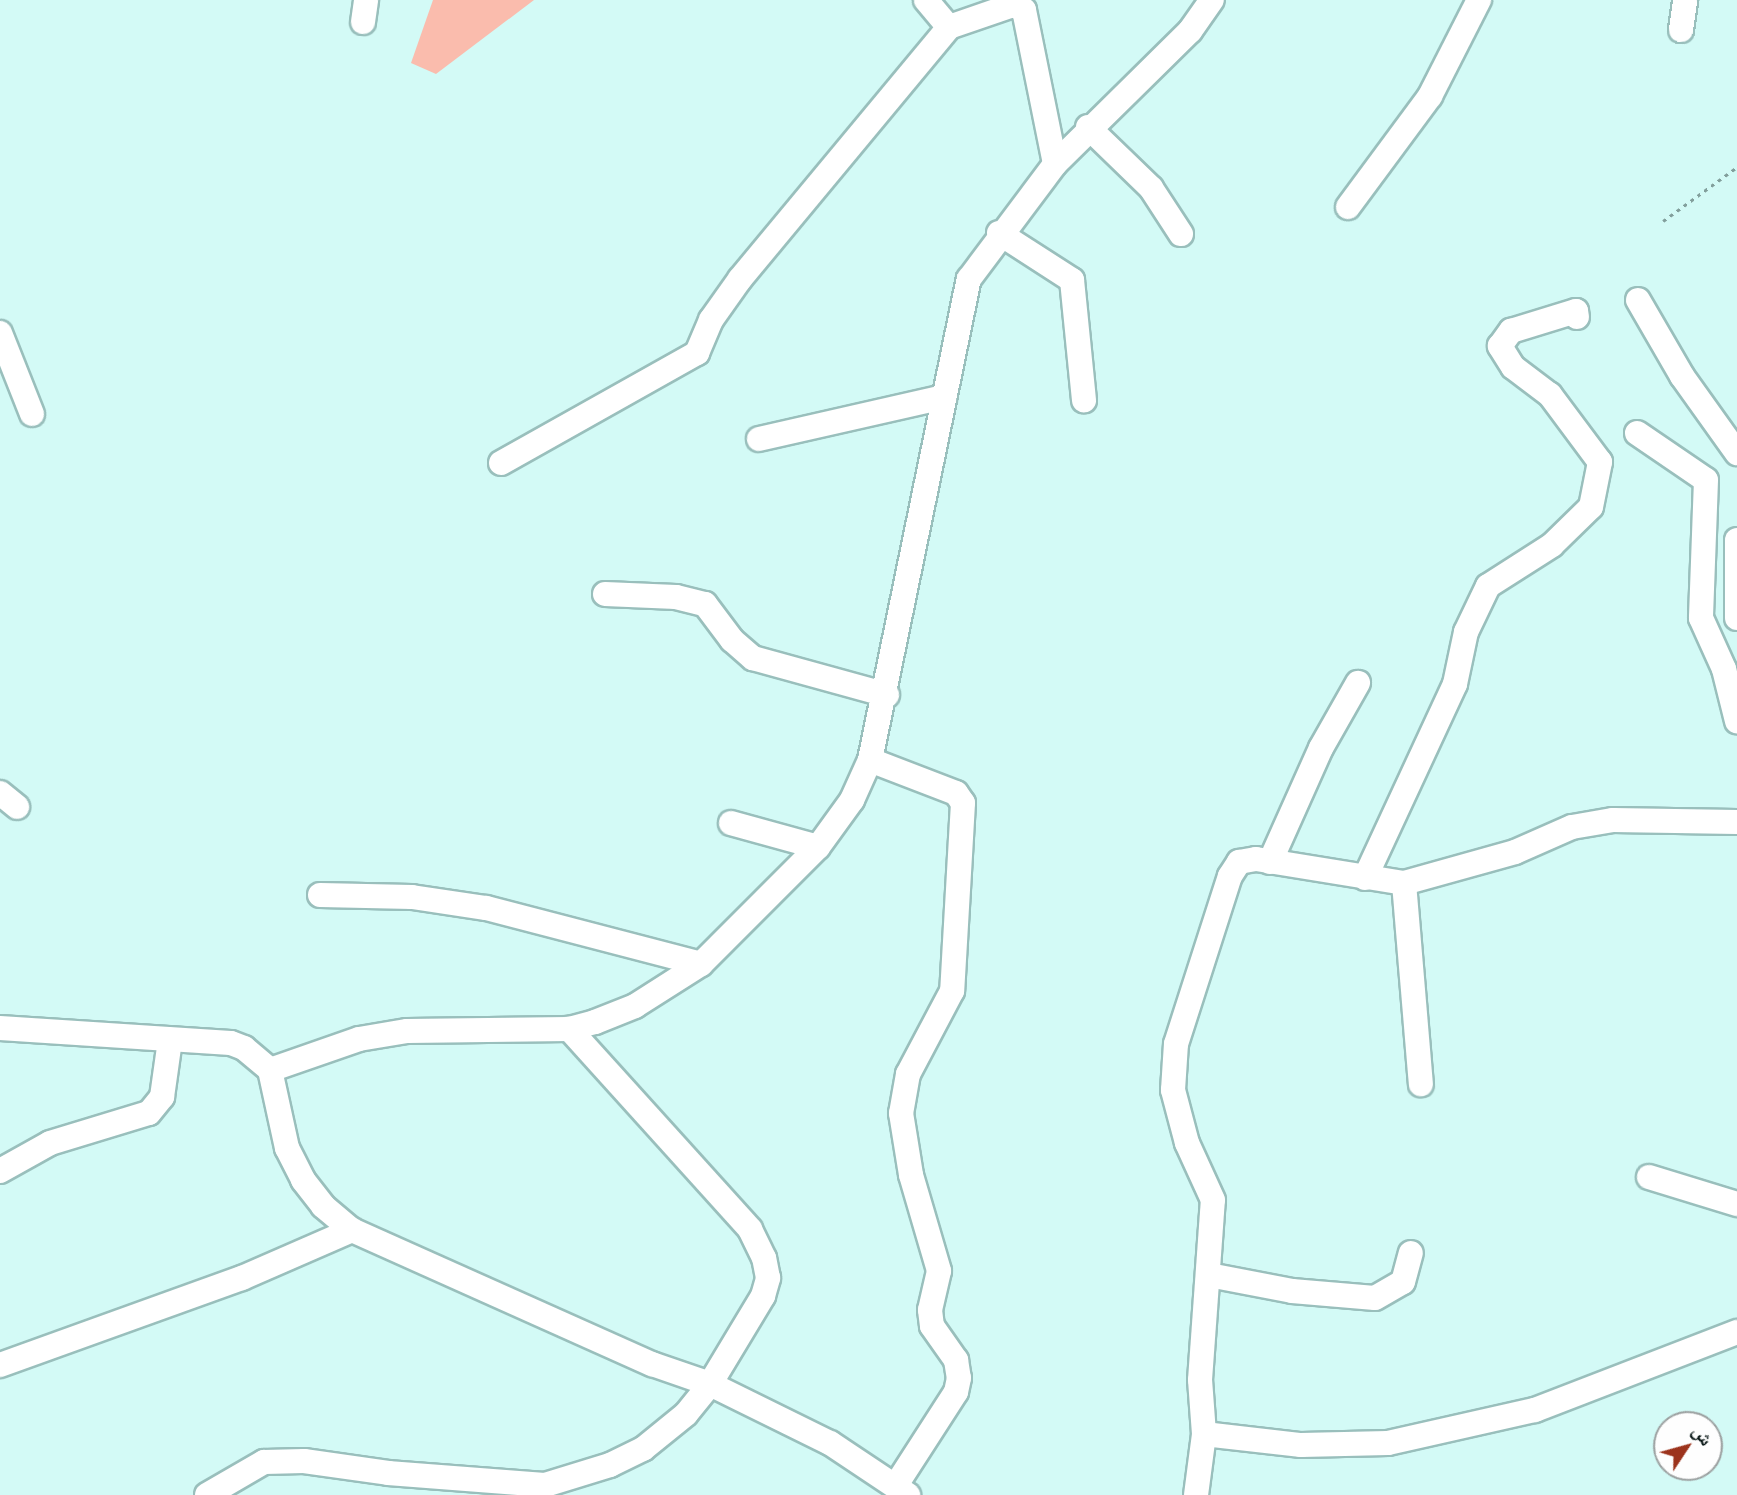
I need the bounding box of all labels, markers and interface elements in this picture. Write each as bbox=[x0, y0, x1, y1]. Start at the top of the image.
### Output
north arrow bbox=[1653, 1411, 1723, 1481]
text: ش bbox=[1688, 1420, 1719, 1450]

